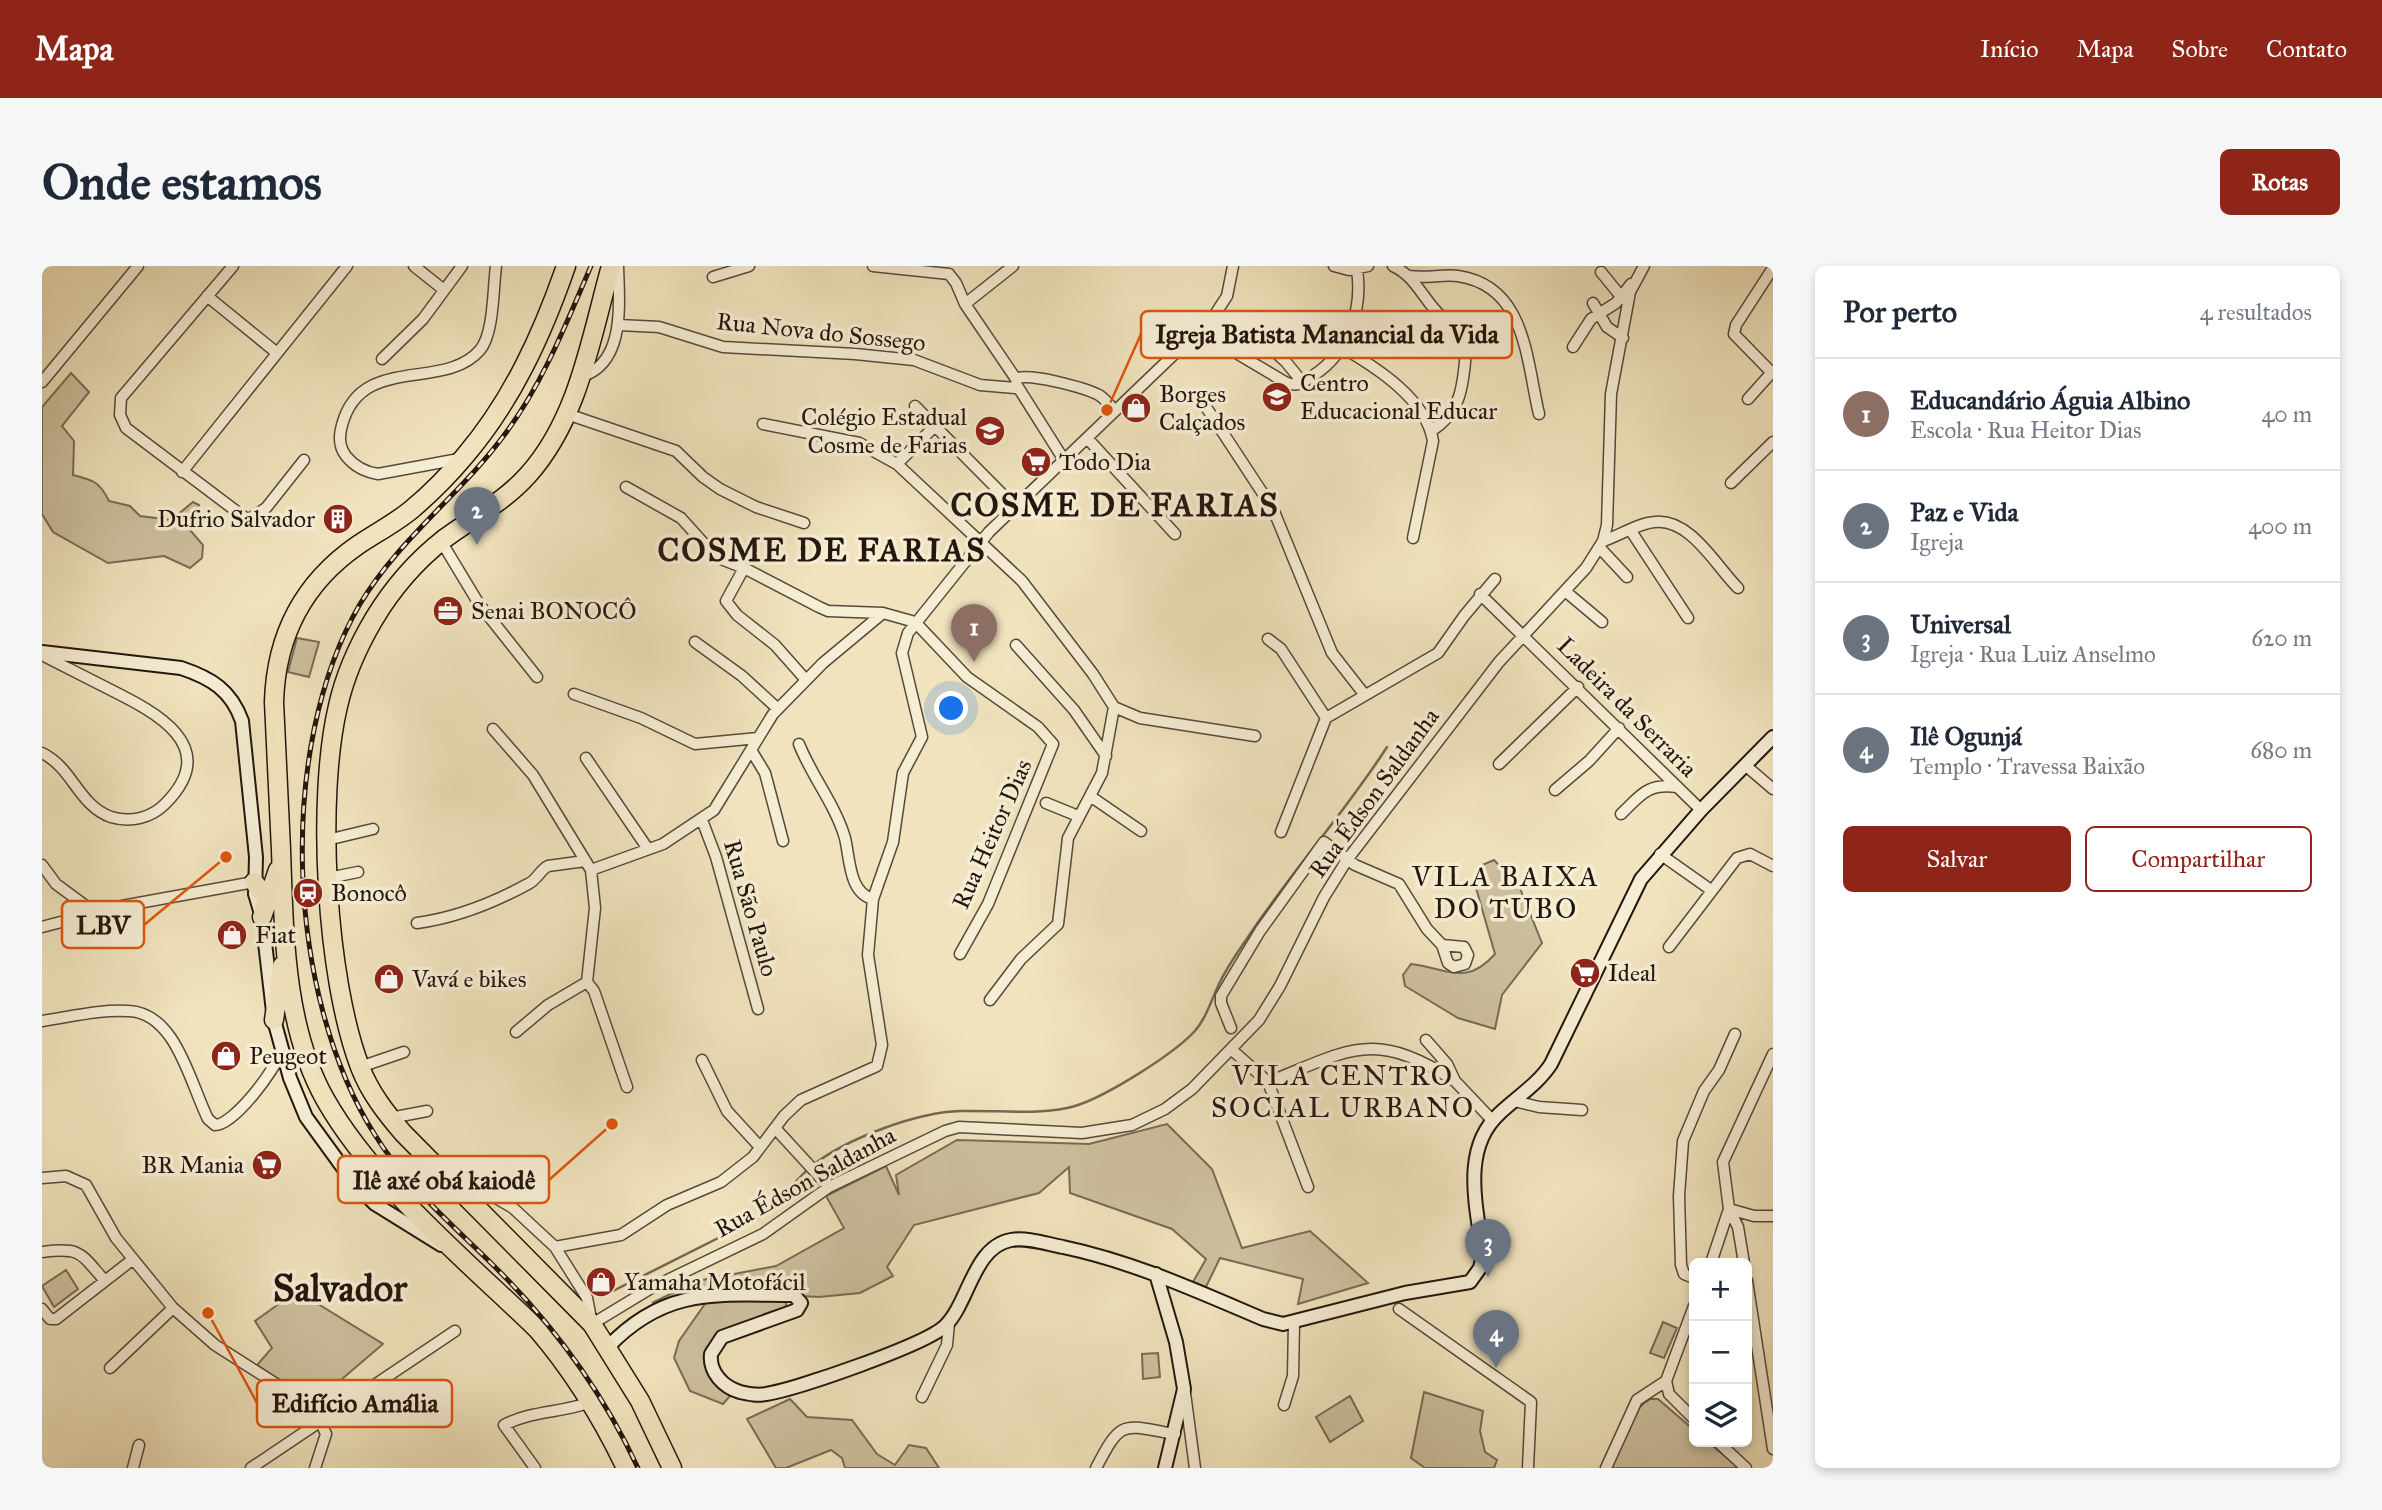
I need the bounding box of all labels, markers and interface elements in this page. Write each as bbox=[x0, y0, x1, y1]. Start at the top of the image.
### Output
text: Mapa bbox=[35, 29, 113, 69]
text: Início bbox=[1980, 34, 2039, 64]
text: Mapa bbox=[2077, 34, 2134, 64]
text: Sobre bbox=[2172, 34, 2228, 64]
text: Contato bbox=[2266, 34, 2347, 64]
button: Rotas bbox=[2220, 149, 2340, 215]
text: Onde estamos bbox=[42, 153, 322, 212]
text: Por perto bbox=[1843, 294, 1957, 330]
text: 4 resultados bbox=[2200, 298, 2312, 326]
street label: Rua Nova do Sossego bbox=[715, 306, 927, 358]
callout: Igreja Batista Manancial da Vida bbox=[1141, 311, 1512, 358]
text: Igreja Batista Manancial da Vida bbox=[1155, 318, 1500, 351]
place label: Centro Educacional Educar bbox=[1300, 368, 1497, 426]
place label: Borges Calçados bbox=[1159, 379, 1245, 437]
school or university icon: Centro Educacional Educar bbox=[1260, 380, 1294, 414]
text: Educandário Águia Albino bbox=[1910, 384, 2190, 416]
shop icon: Borges Calçados bbox=[1119, 391, 1153, 425]
text: 1 bbox=[1861, 400, 1871, 428]
text: 40 m bbox=[2262, 400, 2312, 428]
place label: Colégio Estadual Cosme de Farias bbox=[801, 402, 968, 460]
school or university icon: Colégio Estadual Cosme de Farias bbox=[973, 414, 1007, 448]
text: Escola · Rua Heitor Dias bbox=[1910, 416, 2141, 444]
supermarket icon: Todo Dia bbox=[1019, 445, 1053, 479]
place label: Todo Dia bbox=[1059, 447, 1152, 477]
district label: COSME DE FARIAS bbox=[950, 486, 1280, 525]
pin: 2 bbox=[454, 487, 500, 545]
text: Paz e Vida bbox=[1910, 496, 2019, 528]
building icon: Dufrio Salvador bbox=[321, 502, 355, 536]
place label: Dufrio Salvador bbox=[157, 504, 315, 534]
text: 2 bbox=[1860, 512, 1872, 540]
text: 400 m bbox=[2248, 512, 2312, 540]
text: Igreja bbox=[1910, 528, 1964, 556]
district label: COSME DE FARIAS bbox=[657, 531, 987, 570]
office icon: Senai BONOCÔ bbox=[431, 594, 465, 628]
place label: Senai BONOCÔ bbox=[471, 596, 637, 626]
pin: 1 bbox=[951, 604, 997, 662]
text: Universal bbox=[1910, 608, 2011, 640]
text: 3 bbox=[1861, 624, 1871, 652]
text: 620 m bbox=[2251, 624, 2312, 652]
street label: Ladeira da Serraria bbox=[1551, 631, 1704, 784]
text: Igreja · Rua Luiz Anselmo bbox=[1910, 640, 2156, 668]
your location bbox=[934, 691, 968, 725]
street label: Rua Édson Saldanha bbox=[1302, 702, 1446, 884]
text: Ilê Ogunjá bbox=[1910, 720, 2022, 752]
text: 4 bbox=[1860, 736, 1872, 764]
text: 680 m bbox=[2250, 736, 2312, 764]
text: Templo · Travessa Baixão bbox=[1910, 752, 2145, 780]
street label: Rua Heitor Dias bbox=[946, 754, 1038, 914]
button: Salvar bbox=[1843, 826, 2071, 892]
button: Compartilhar bbox=[2085, 826, 2312, 892]
street label: Rua São Paulo bbox=[717, 836, 785, 980]
district label: VILA BAIXA DO TUBO bbox=[1411, 859, 1600, 926]
station icon: Bonocô bbox=[291, 876, 325, 910]
place label: Bonocô bbox=[331, 878, 407, 908]
callout: LBV bbox=[62, 901, 144, 948]
text: LBV bbox=[76, 909, 132, 941]
shop icon: Fiat bbox=[215, 918, 249, 952]
place label: Fiat bbox=[255, 920, 296, 950]
supermarket icon: Ideal bbox=[1568, 956, 1602, 990]
place label: Ideal bbox=[1608, 958, 1657, 988]
shop icon: Vavá e bikes bbox=[372, 962, 406, 996]
place label: Vavá e bikes bbox=[411, 964, 527, 994]
shop icon: Peugeot bbox=[209, 1039, 243, 1073]
place label: Peugeot bbox=[249, 1041, 327, 1071]
district label: VILA CENTRO SOCIAL URBANO bbox=[1211, 1058, 1475, 1125]
street label: Rua Édson Saldanha bbox=[709, 1119, 901, 1244]
supermarket icon: BR Mania bbox=[250, 1148, 284, 1182]
place label: BR Mania bbox=[142, 1150, 245, 1180]
callout: Ilê axé obá kaiodê bbox=[338, 1156, 549, 1203]
text: Ilê axé obá kaiodê bbox=[353, 1164, 536, 1196]
pin: 3 bbox=[1465, 1219, 1511, 1277]
map controls bbox=[1689, 1258, 1752, 1447]
button: + bbox=[1689, 1258, 1752, 1321]
district label: Salvador bbox=[273, 1265, 408, 1311]
shop icon: Yamaha Motofácil bbox=[584, 1265, 618, 1299]
place label: Yamaha Motofácil bbox=[624, 1267, 806, 1297]
pin: 4 bbox=[1473, 1310, 1519, 1368]
button: − bbox=[1689, 1321, 1752, 1384]
callout: Edifício Amália bbox=[257, 1380, 452, 1427]
button: layers bbox=[1689, 1384, 1752, 1447]
text: Edifício Amália bbox=[271, 1387, 440, 1419]

